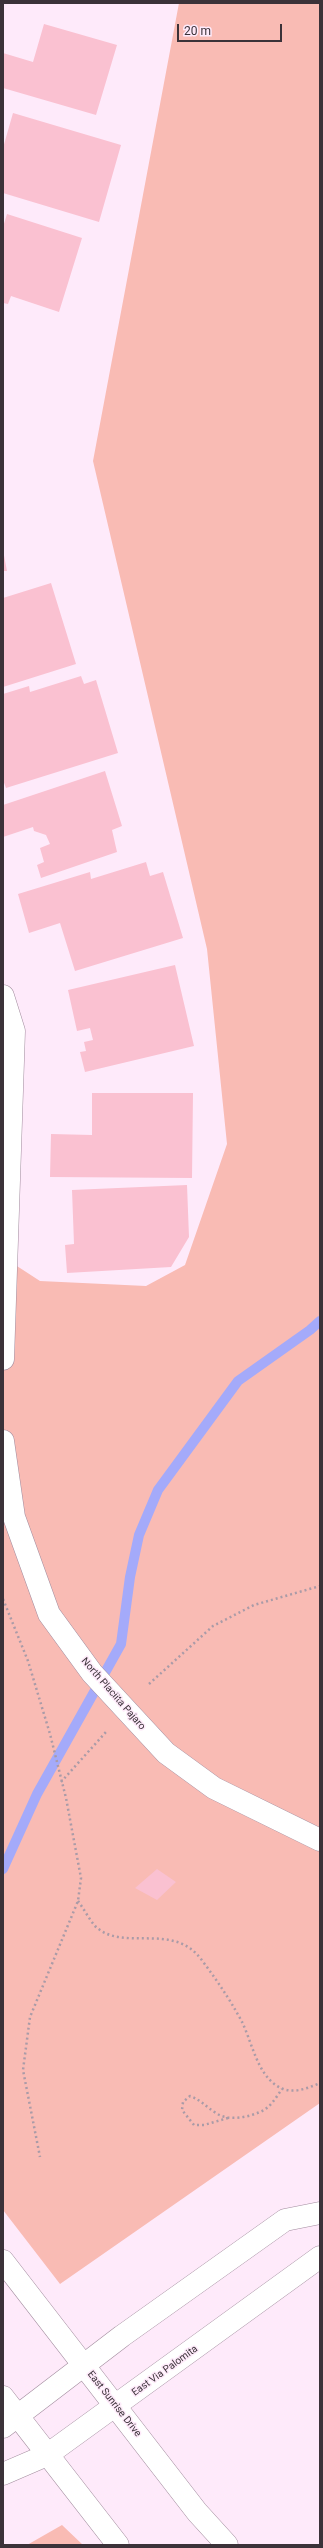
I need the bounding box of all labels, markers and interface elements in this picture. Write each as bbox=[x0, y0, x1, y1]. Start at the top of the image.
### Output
scale bar bbox=[179, 16, 284, 42]
text: 20 m bbox=[184, 24, 211, 38]
street label: North Placiita Pajaro bbox=[78, 1655, 148, 1733]
street label: East Via Palomita bbox=[130, 2343, 200, 2399]
street label: East Sunrise Drive bbox=[85, 2369, 143, 2439]

